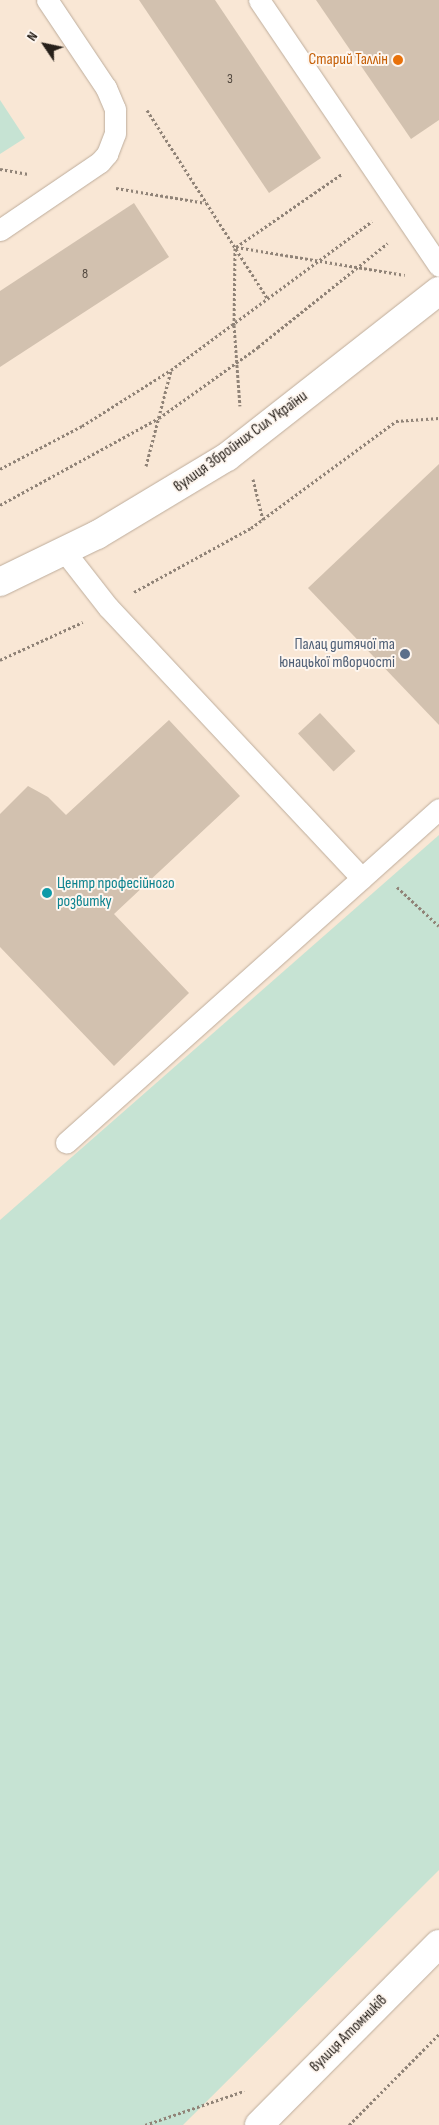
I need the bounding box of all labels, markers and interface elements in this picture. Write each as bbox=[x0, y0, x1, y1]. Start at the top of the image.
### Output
north arrow bbox=[20, 20, 70, 70]
text: N bbox=[23, 28, 41, 44]
place label: Старий Таллін bbox=[309, 50, 388, 70]
marker: Старий Таллін bbox=[392, 54, 404, 66]
house number: 3 bbox=[227, 71, 233, 87]
house number: 8 bbox=[82, 266, 88, 282]
street label: вулиця Збройних Сил України bbox=[170, 387, 312, 497]
place label: Палац дитячої та юнацької творчості bbox=[279, 635, 395, 673]
marker: Палац дитячої та юнацької творчості bbox=[399, 648, 411, 660]
place label: Центр професійного розвитку bbox=[57, 874, 175, 912]
marker: Центр професійного розвитку bbox=[41, 887, 53, 899]
street label: вулиця Атомників bbox=[306, 1991, 392, 2077]

